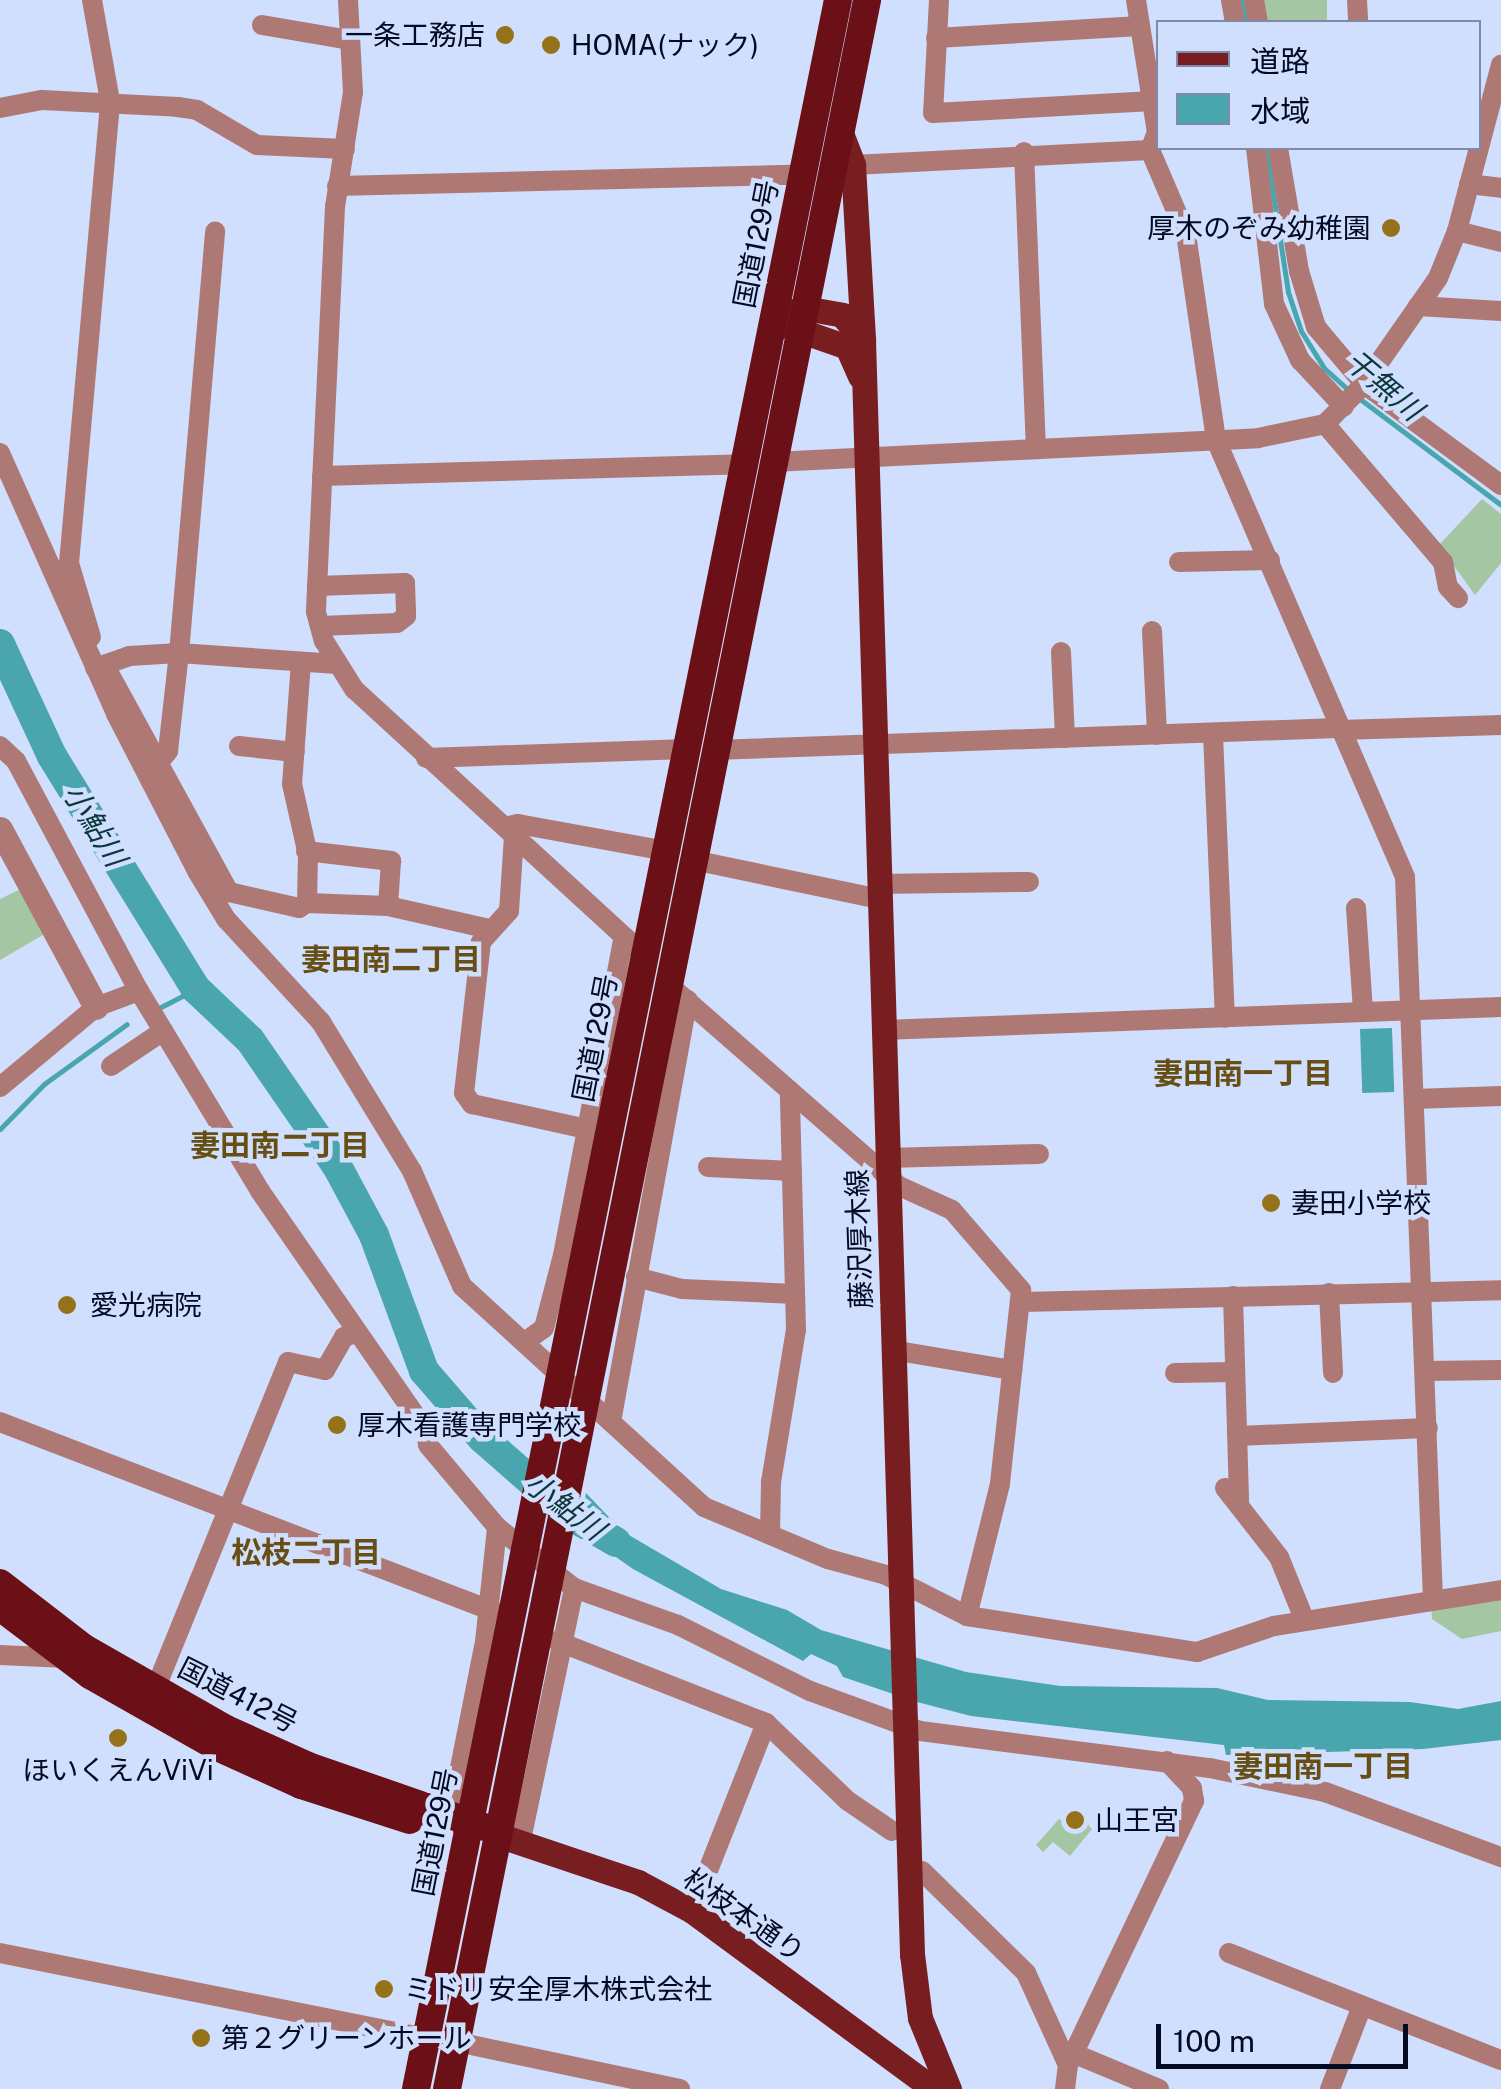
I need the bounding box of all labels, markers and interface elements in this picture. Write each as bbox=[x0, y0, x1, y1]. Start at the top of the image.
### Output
place label: 一条工務店 bbox=[345, 18, 485, 52]
legend bbox=[1156, 20, 1481, 150]
marker: 一条工務店 bbox=[494, 24, 516, 46]
place label: HOMA(ナック) bbox=[571, 28, 759, 62]
marker: HOMA(ナック) bbox=[540, 34, 562, 56]
text: 道路 bbox=[1250, 43, 1310, 79]
text: 水域 bbox=[1250, 93, 1310, 129]
street label: 国道129号 bbox=[727, 177, 785, 311]
place label: 厚木のぞみ幼稚園 bbox=[1147, 211, 1371, 245]
marker: 厚木のぞみ幼稚園 bbox=[1380, 217, 1402, 239]
water label: 干無川 bbox=[1338, 342, 1430, 428]
water label: 小鮎川 bbox=[56, 777, 134, 873]
district label: 妻田南二丁目 bbox=[301, 941, 481, 977]
street label: 国道129号 bbox=[566, 971, 624, 1105]
district label: 妻田南一丁目 bbox=[1153, 1055, 1333, 1091]
district label: 妻田南二丁目 bbox=[190, 1127, 370, 1163]
street label: 藤沢厚木線 bbox=[840, 1168, 878, 1310]
place label: 妻田小学校 bbox=[1291, 1186, 1431, 1220]
marker: 妻田小学校 bbox=[1260, 1192, 1282, 1214]
place label: 愛光病院 bbox=[90, 1288, 202, 1322]
marker: 愛光病院 bbox=[54, 1292, 80, 1318]
place label: 厚木看護専門学校 bbox=[357, 1408, 581, 1442]
marker: 厚木看護専門学校 bbox=[326, 1414, 348, 1436]
water label: 小鮎川 bbox=[518, 1465, 612, 1547]
district label: 松枝二丁目 bbox=[231, 1534, 381, 1570]
street label: 国道412号 bbox=[173, 1651, 303, 1739]
marker: ほいくえんViVi bbox=[107, 1727, 129, 1749]
district label: 妻田南一丁目 bbox=[1233, 1748, 1413, 1784]
place label: ほいくえんViVi bbox=[22, 1753, 214, 1787]
street label: 国道129号 bbox=[406, 1765, 464, 1899]
place label: 山王宮 bbox=[1095, 1803, 1179, 1837]
marker: 山王宮 bbox=[1064, 1809, 1086, 1831]
street label: 松枝本通り bbox=[677, 1861, 811, 1969]
place label: ミドリ安全厚木株式会社 bbox=[404, 1972, 712, 2006]
marker: ミドリ安全厚木株式会社 bbox=[373, 1978, 395, 2000]
scale bar bbox=[1161, 2004, 1414, 2066]
place label: 第２グリーンホール bbox=[221, 2021, 473, 2055]
text: 100 m bbox=[1173, 2023, 1255, 2059]
marker: 第２グリーンホール bbox=[190, 2027, 212, 2049]

